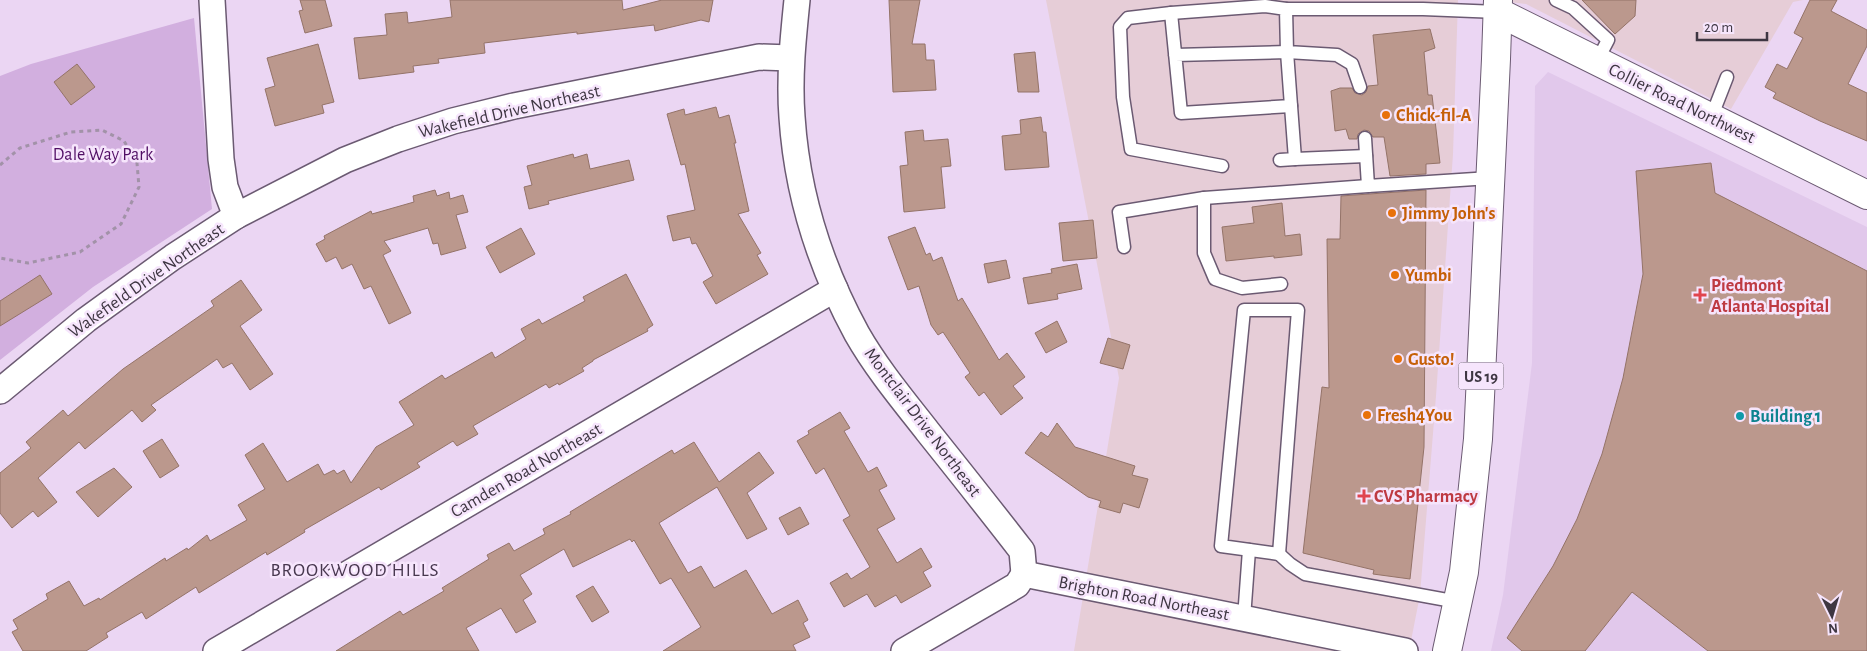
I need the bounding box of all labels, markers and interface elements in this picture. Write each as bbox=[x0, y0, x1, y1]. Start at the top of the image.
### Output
scale bar bbox=[1697, 10, 1767, 42]
text: 20 m bbox=[1704, 20, 1733, 35]
street label: Collier Road Northwest bbox=[1605, 61, 1758, 147]
street label: Wakefield Drive Northeast bbox=[417, 82, 602, 142]
place label: Chick-fil-A bbox=[1396, 107, 1471, 125]
marker: Chick-fil-A bbox=[1380, 109, 1392, 121]
park label: Dale Way Park bbox=[53, 146, 154, 164]
place label: Jimmy John's bbox=[1402, 205, 1495, 223]
marker: Jimmy John's bbox=[1386, 207, 1398, 219]
street label: Wakefield Drive Northeast bbox=[65, 220, 228, 341]
place label: Yumbi bbox=[1405, 267, 1452, 285]
marker: Yumbi bbox=[1389, 269, 1401, 281]
place label: Piedmont Atlanta Hospital bbox=[1711, 277, 1829, 316]
marker: Piedmont Atlanta Hospital bbox=[1693, 288, 1707, 302]
street label: Montclair Drive Northeast bbox=[861, 345, 984, 501]
place label: Gusto! bbox=[1408, 351, 1454, 369]
marker: Gusto! bbox=[1392, 353, 1404, 365]
road number: US 19 bbox=[1458, 362, 1504, 390]
place label: Fresh4You bbox=[1377, 407, 1453, 425]
place label: Building 1 bbox=[1750, 408, 1821, 426]
marker: Fresh4You bbox=[1361, 409, 1373, 421]
marker: Building 1 bbox=[1734, 410, 1746, 422]
street label: Camden Road Northeast bbox=[448, 420, 605, 521]
place label: CVS Pharmacy bbox=[1374, 488, 1479, 506]
marker: CVS Pharmacy bbox=[1358, 490, 1370, 502]
district label: BROOKWOOD HILLS bbox=[270, 561, 440, 580]
street label: Brighton Road Northeast bbox=[1057, 574, 1231, 624]
north arrow bbox=[1807, 591, 1857, 641]
text: N bbox=[1828, 621, 1839, 635]

